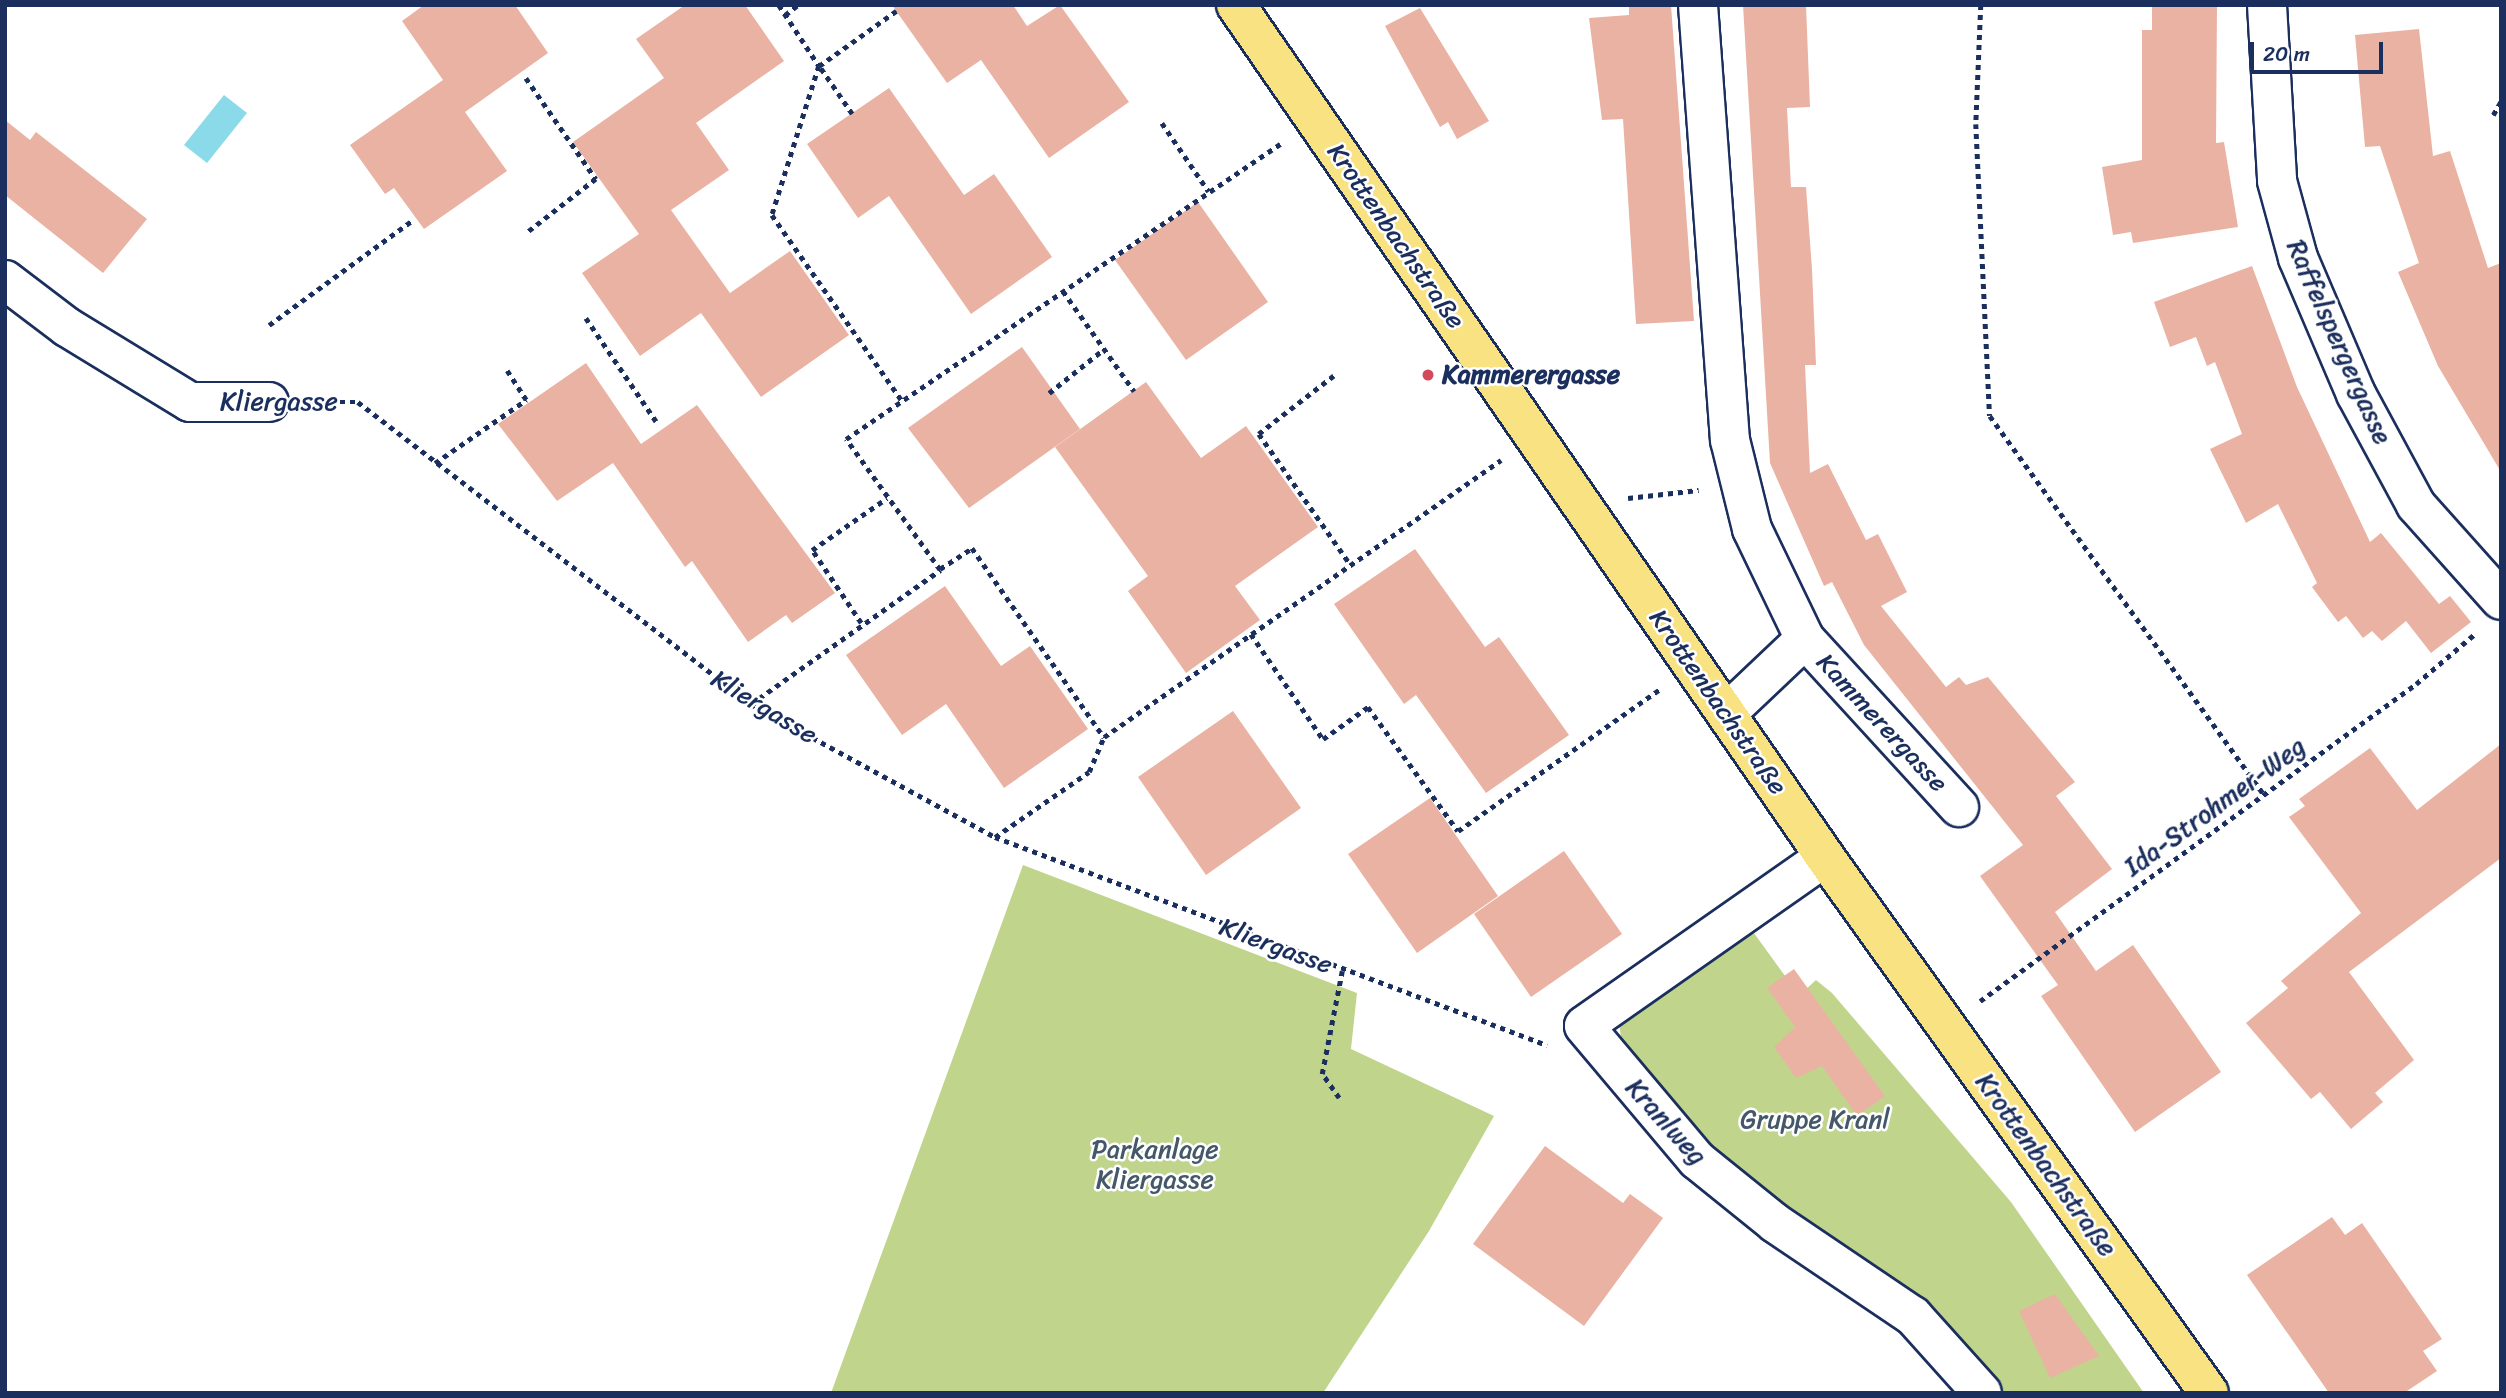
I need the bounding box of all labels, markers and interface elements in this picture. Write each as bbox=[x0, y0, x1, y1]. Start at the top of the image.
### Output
scale bar bbox=[2254, 28, 2387, 72]
text: 20 m bbox=[2263, 35, 2310, 73]
street label: Krottenbachstraße bbox=[1320, 137, 1472, 335]
street label: Raffelspergergasse bbox=[2280, 235, 2398, 449]
place label: Kammerergasse bbox=[1442, 359, 1620, 391]
marker: Kammerergasse bbox=[1420, 367, 1436, 383]
street label: Kliergasse bbox=[220, 386, 338, 418]
street label: Krottenbachstraße bbox=[1642, 603, 1794, 801]
street label: Kammerergasse bbox=[1810, 647, 1954, 799]
street label: Kliergasse bbox=[705, 663, 823, 751]
street label: Ida-Strohmer-Weg bbox=[2118, 731, 2312, 883]
street label: Kliergasse bbox=[1215, 911, 1337, 981]
street label: Krottenbachstraße bbox=[1969, 1067, 2123, 1263]
street label: Kranlweg bbox=[1619, 1072, 1713, 1172]
park label: Gruppe Kranl bbox=[1740, 1104, 1890, 1136]
park label: Parkanlage Kliergasse bbox=[1091, 1134, 1219, 1196]

